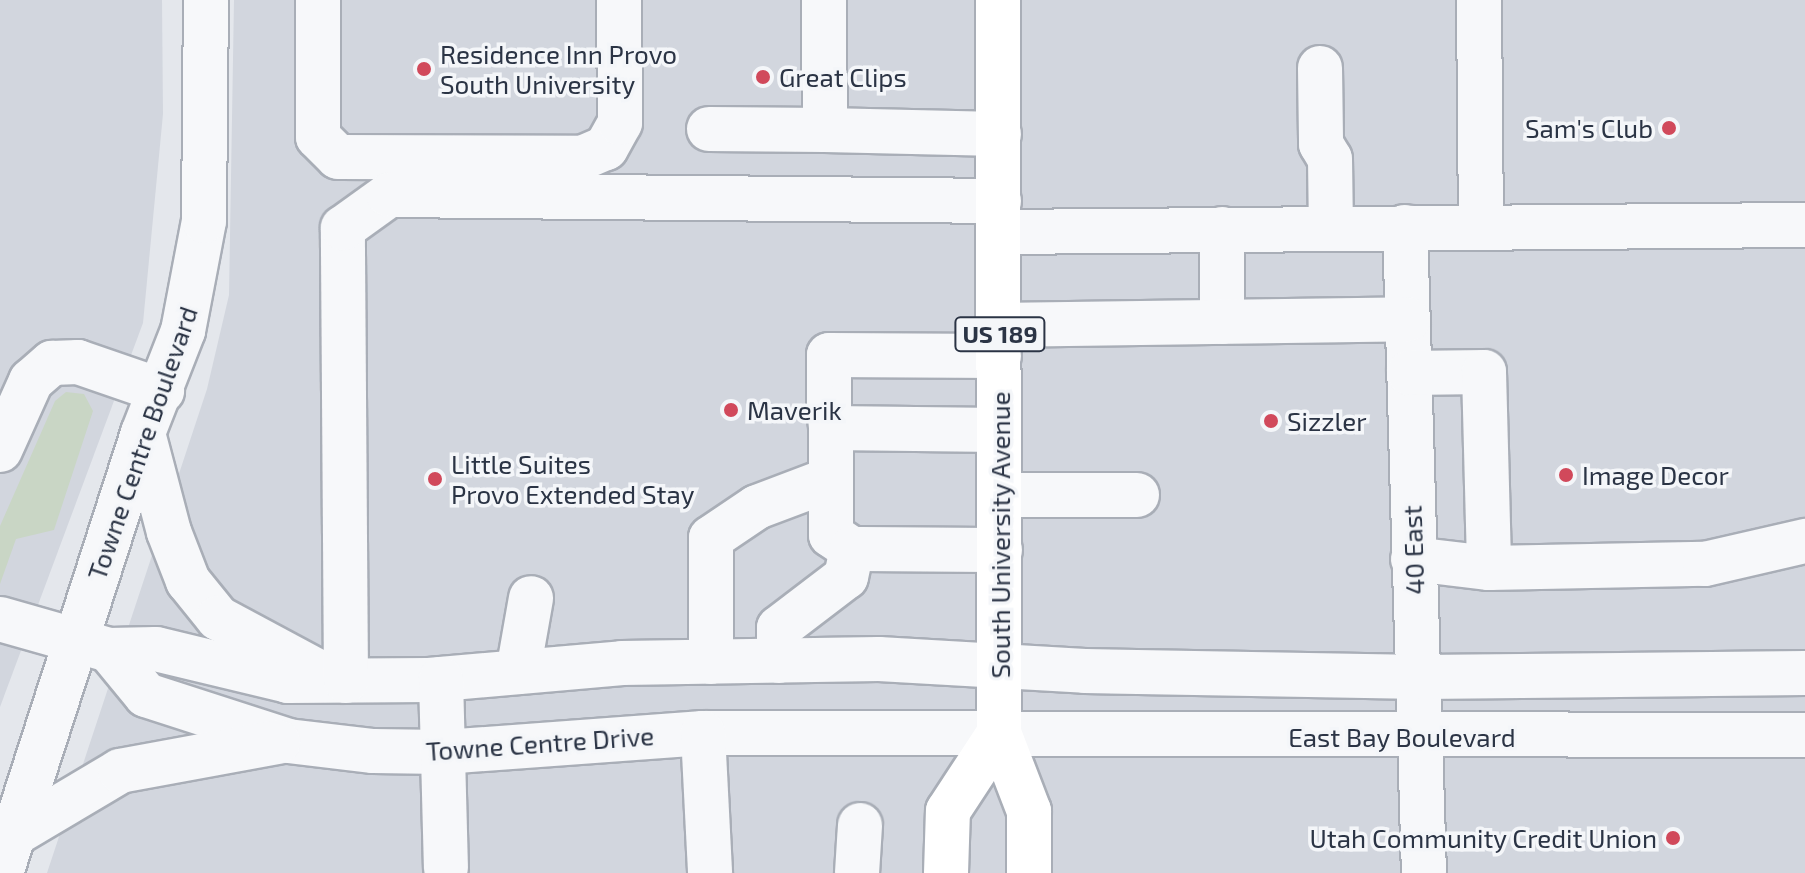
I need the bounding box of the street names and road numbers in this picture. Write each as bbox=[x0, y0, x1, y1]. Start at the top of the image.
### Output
street label: Towne Centre Boulevard bbox=[81, 302, 203, 584]
road number: US 189 bbox=[954, 314, 1046, 354]
street label: South University Avenue bbox=[984, 391, 1016, 679]
street label: 40 East bbox=[1396, 505, 1430, 595]
street label: Towne Centre Drive bbox=[425, 719, 655, 767]
street label: East Bay Boulevard bbox=[1288, 721, 1516, 753]

